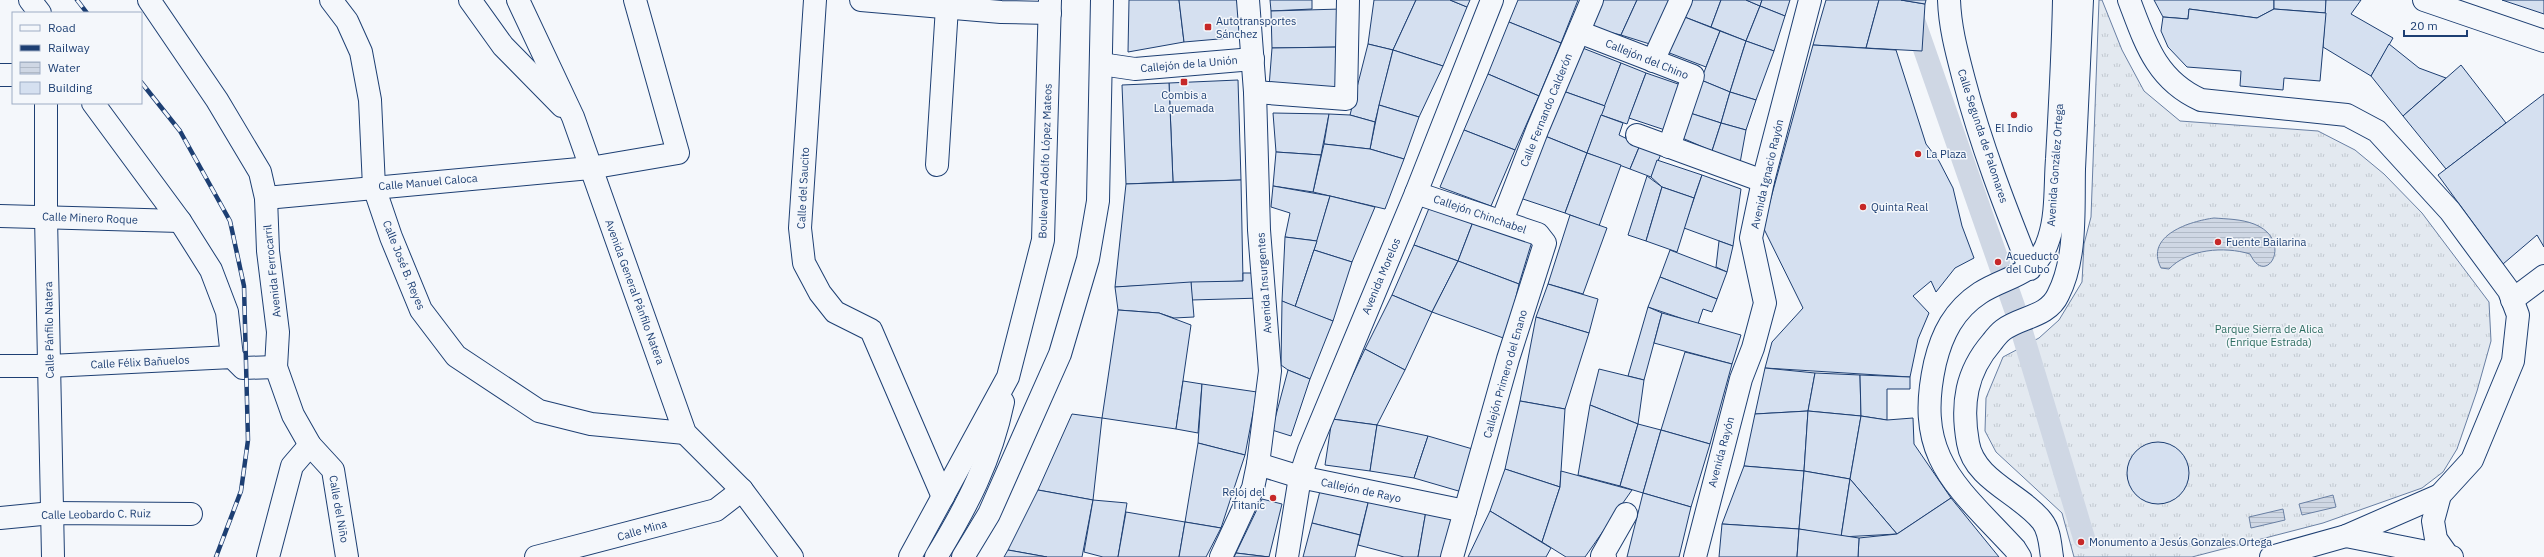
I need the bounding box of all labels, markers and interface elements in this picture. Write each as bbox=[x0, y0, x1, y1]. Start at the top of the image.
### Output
legend bbox=[12, 12, 142, 104]
scale bar bbox=[2404, 12, 2467, 38]
place label: Autotransportes Sánchez bbox=[1216, 14, 1296, 41]
text: 20 m bbox=[2410, 18, 2438, 33]
text: Road bbox=[48, 20, 76, 35]
marker: Autotransportes Sánchez bbox=[1203, 22, 1213, 32]
street label: Callejón del Chino bbox=[1603, 36, 1691, 82]
text: Railway bbox=[48, 40, 90, 55]
street label: Calle Fernando Calderón bbox=[1517, 51, 1575, 169]
street label: Callejón de la Unión bbox=[1140, 53, 1238, 75]
text: Water bbox=[48, 60, 81, 75]
street label: Calle Segunda de Palomares bbox=[1955, 67, 2011, 205]
marker: Combis a La quemada bbox=[1179, 77, 1189, 87]
text: Building bbox=[48, 80, 93, 95]
street label: Boulevard Adolfo López Mateos bbox=[1035, 83, 1055, 239]
place label: Combis a La quemada bbox=[1154, 88, 1214, 115]
street label: Avenida González Ortega bbox=[2044, 103, 2066, 227]
marker: El Indio bbox=[2009, 110, 2019, 120]
street label: Avenida Ignacio Rayón bbox=[1748, 118, 1786, 230]
place label: El Indio bbox=[1995, 121, 2033, 135]
street label: Calle del Saucito bbox=[794, 147, 812, 229]
place label: La Plaza bbox=[1926, 147, 1967, 161]
marker: La Plaza bbox=[1913, 149, 1923, 159]
street label: Calle Manuel Caloca bbox=[378, 171, 478, 193]
street label: Callejón Chinchabel bbox=[1432, 191, 1528, 237]
place label: Quinta Real bbox=[1871, 200, 1928, 214]
marker: Quinta Real bbox=[1858, 202, 1868, 212]
street label: Calle Minero Roque bbox=[42, 209, 138, 227]
street label: Avenida General Pánfilo Natera bbox=[602, 217, 668, 367]
street label: Calle José B. Reyes bbox=[380, 218, 428, 312]
street label: Avenida Ferrocarril bbox=[260, 224, 284, 318]
street label: Avenida Insurgentes bbox=[1253, 232, 1275, 334]
place label: Fuente Bailarina bbox=[2226, 235, 2307, 249]
street label: Avenida Morelos bbox=[1359, 236, 1403, 316]
marker: Fuente Bailarina bbox=[2213, 237, 2223, 247]
place label: Acueducto del Cubo bbox=[2006, 249, 2059, 276]
marker: Acueducto del Cubo bbox=[1993, 257, 2003, 267]
street label: Calle Pánfilo Natera bbox=[41, 281, 57, 379]
street label: Callejón Primero del Enano bbox=[1480, 308, 1530, 440]
park label: Parque Sierra de Alica (Enrique Estrada) bbox=[2215, 322, 2323, 349]
street label: Calle Félix Bañuelos bbox=[90, 352, 190, 372]
street label: Avenida Rayón bbox=[1705, 415, 1737, 489]
street label: Calle del Niño bbox=[326, 474, 352, 544]
street label: Callejón de Rayo bbox=[1320, 475, 1402, 505]
place label: Reloj del Titanic bbox=[1222, 485, 1265, 512]
marker: Reloj del Titanic bbox=[1268, 493, 1278, 503]
street label: Calle Leobardo C. Ruiz bbox=[41, 506, 151, 522]
street label: Calle Mina bbox=[616, 516, 669, 544]
place label: Monumento a Jesús Gonzales Ortega bbox=[2089, 535, 2272, 549]
marker: Monumento a Jesús Gonzales Ortega bbox=[2076, 537, 2086, 547]

